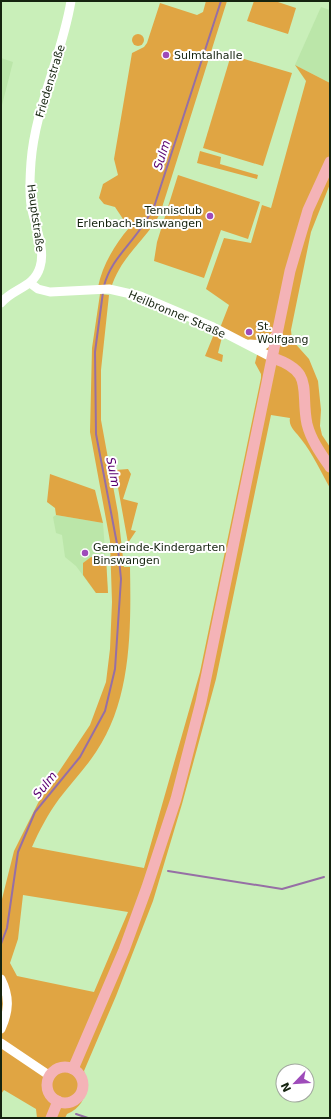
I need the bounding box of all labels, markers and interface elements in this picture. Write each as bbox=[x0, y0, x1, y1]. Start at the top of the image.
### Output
street label: Friedenstraße bbox=[33, 43, 68, 119]
place label: Sulmtalhalle bbox=[174, 49, 243, 62]
marker: Sulmtalhalle bbox=[161, 50, 171, 60]
water label: Sulm bbox=[151, 138, 173, 172]
street label: Hauptstraße bbox=[24, 183, 47, 253]
place label: Tennisclub Erlenbach-Binswangen bbox=[77, 204, 202, 230]
marker: Tennisclub Erlenbach-Binswangen bbox=[205, 211, 215, 221]
street label: Heilbronner Straße bbox=[126, 288, 227, 341]
place label: St. Wolfgang bbox=[257, 320, 309, 346]
marker: St. Wolfgang bbox=[244, 327, 254, 337]
water label: Sulm bbox=[103, 456, 123, 488]
place label: Gemeinde-Kindergarten Binswangen bbox=[93, 541, 225, 567]
marker: Gemeinde-Kindergarten Binswangen bbox=[80, 548, 90, 558]
water label: Sulm bbox=[30, 769, 60, 801]
north arrow bbox=[275, 1063, 315, 1103]
text: N bbox=[279, 1080, 294, 1094]

